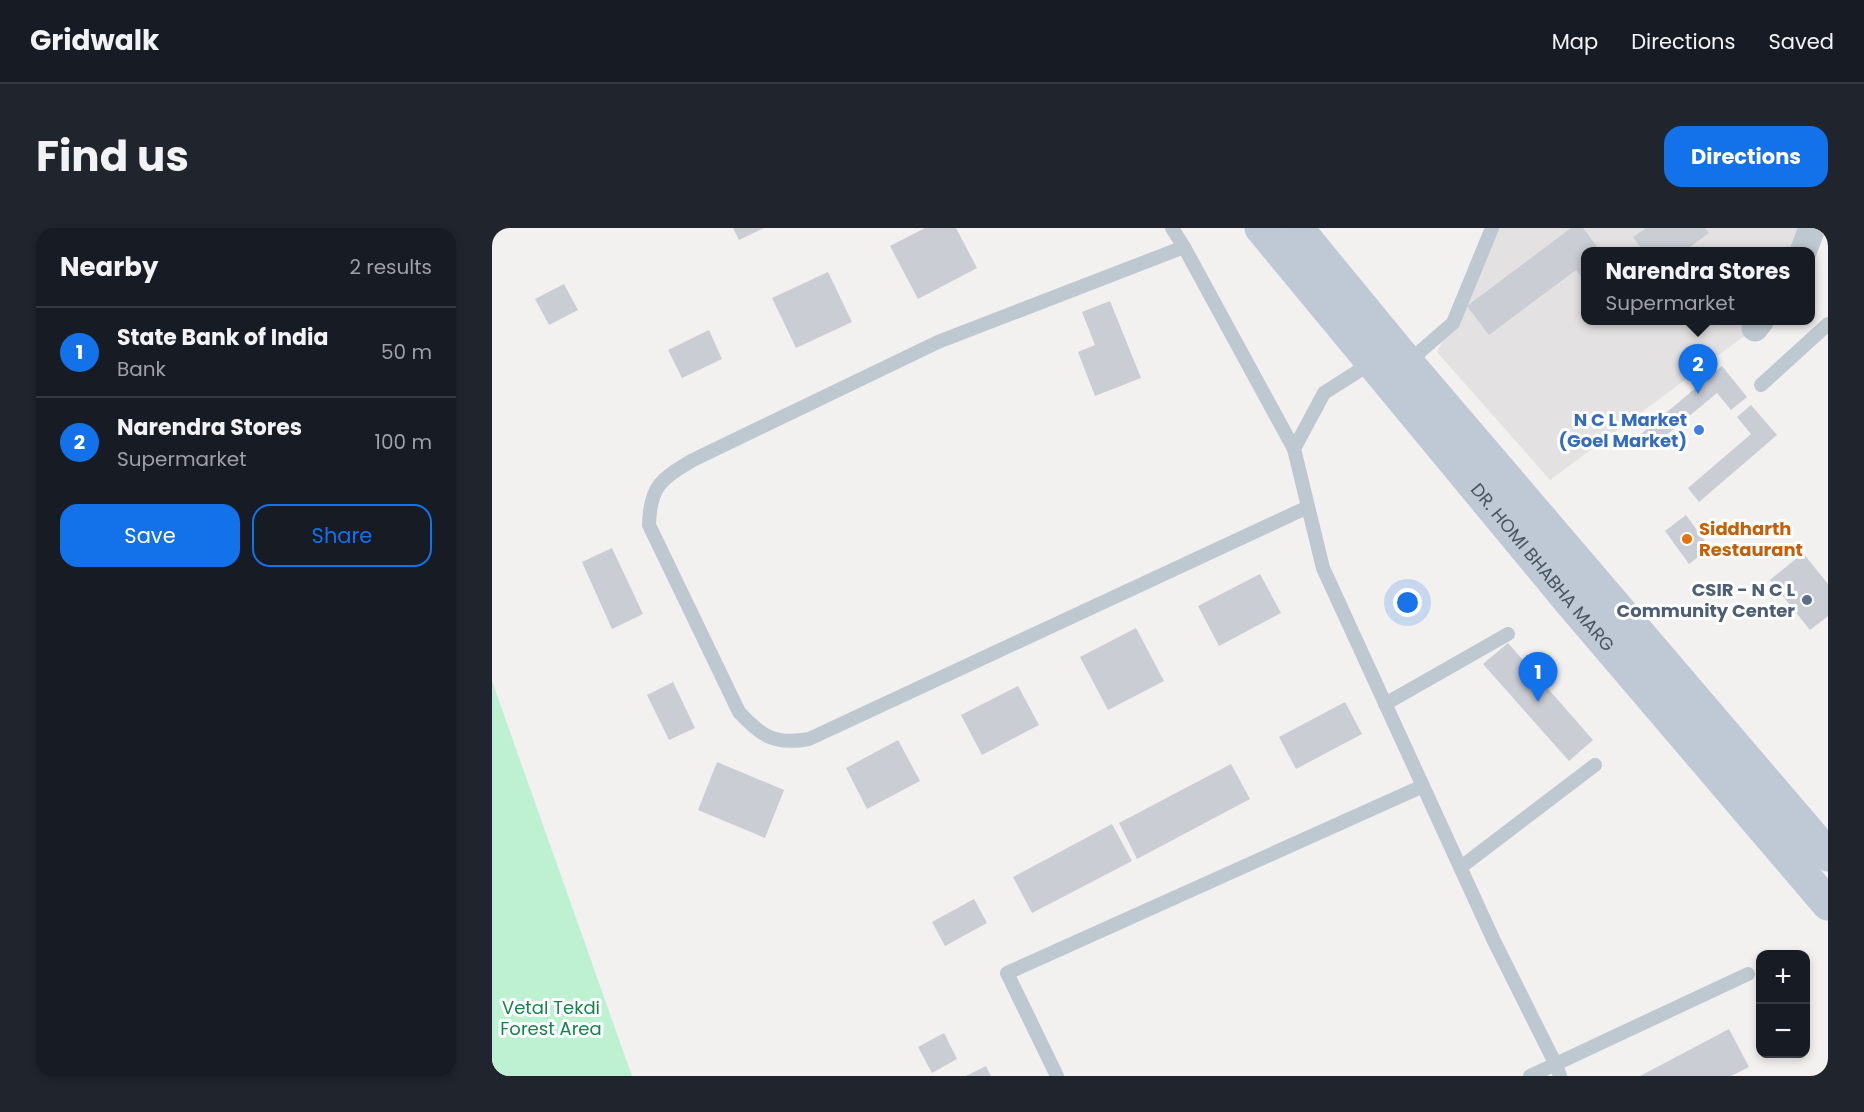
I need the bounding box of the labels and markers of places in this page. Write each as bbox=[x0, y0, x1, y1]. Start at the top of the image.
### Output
pin: 2 bbox=[1678, 344, 1718, 394]
place label: N C L Market (Goel Market) bbox=[1558, 407, 1687, 453]
marker: N C L Market (Goel Market) bbox=[1692, 423, 1706, 437]
place label: Siddharth Restaurant bbox=[1699, 516, 1803, 562]
marker: Siddharth Restaurant bbox=[1680, 532, 1694, 546]
place label: CSIR - N C L Community Center bbox=[1617, 577, 1795, 623]
marker: CSIR - N C L Community Center bbox=[1800, 593, 1814, 607]
pin: 1 bbox=[1518, 652, 1558, 702]

